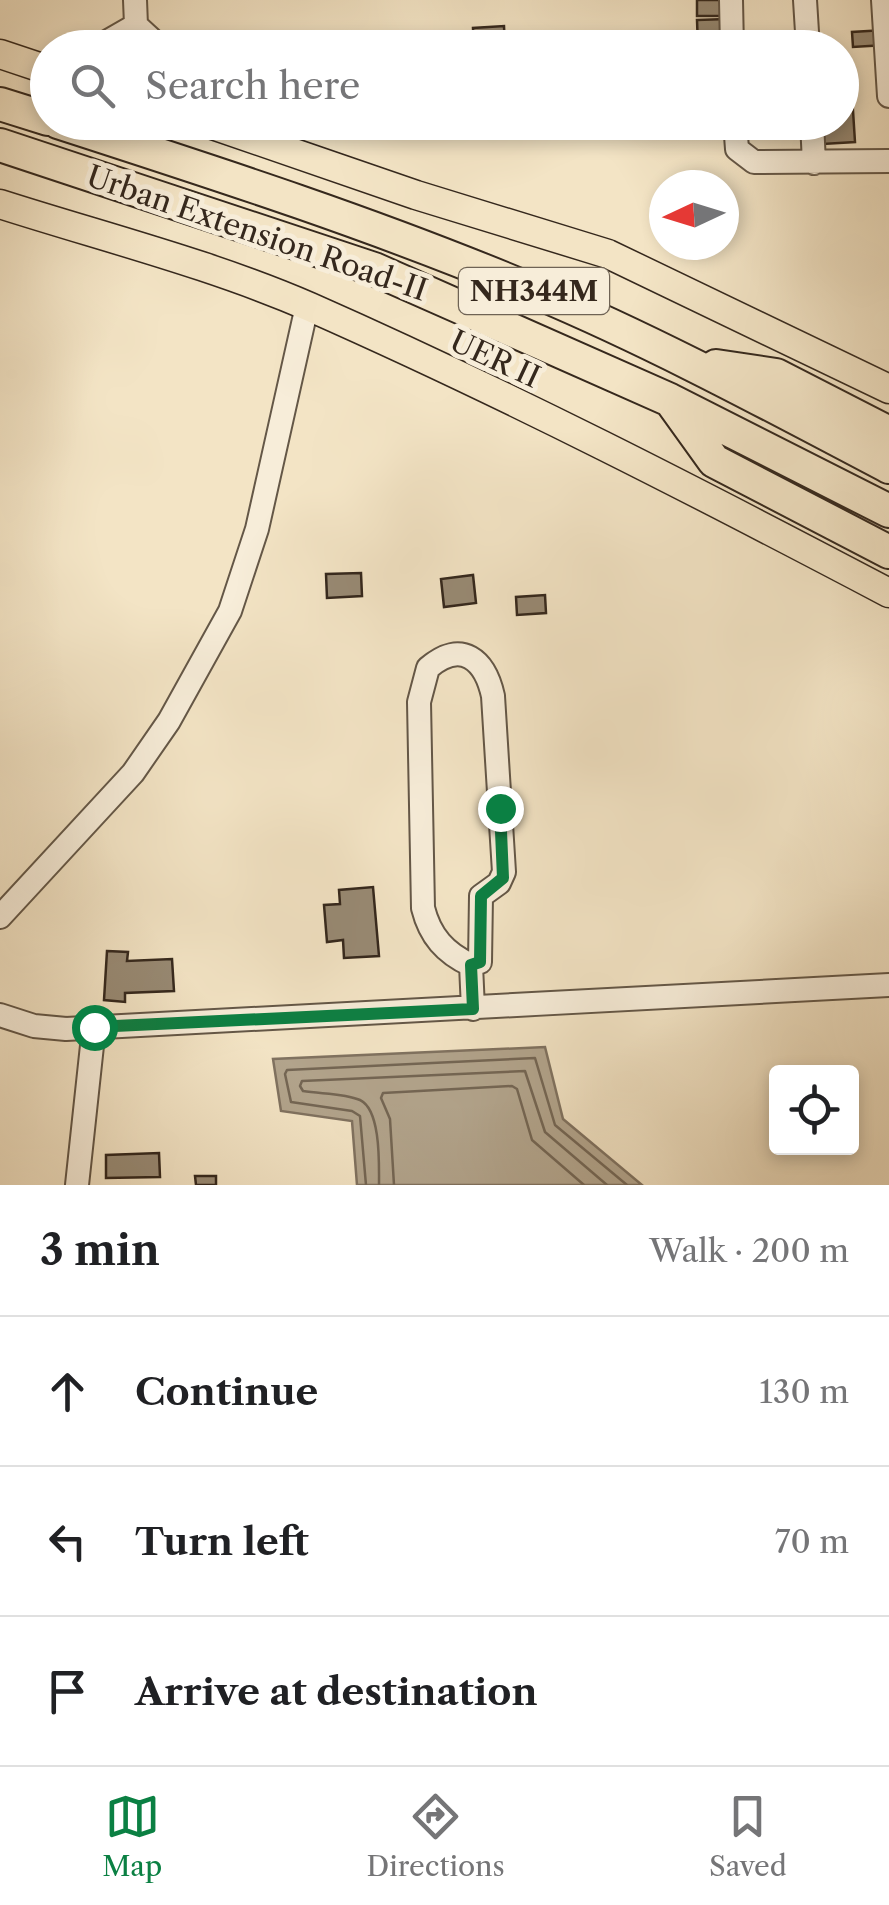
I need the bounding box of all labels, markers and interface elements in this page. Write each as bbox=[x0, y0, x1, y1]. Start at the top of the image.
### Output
search box bbox=[30, 30, 859, 140]
icon: search bbox=[65, 58, 120, 113]
text: Search here bbox=[145, 62, 360, 109]
street label: Urban Extension Road-II bbox=[82, 157, 432, 309]
north arrow bbox=[649, 170, 739, 260]
road number: NH344M bbox=[459, 268, 609, 314]
street label: UER II bbox=[444, 322, 546, 396]
route end bbox=[478, 786, 524, 832]
route start bbox=[72, 1005, 118, 1051]
map controls bbox=[769, 1065, 859, 1155]
button: locate bbox=[769, 1065, 859, 1155]
text: 3 min bbox=[40, 1224, 160, 1276]
text: Walk · 200 m bbox=[649, 1231, 849, 1270]
icon: ahead bbox=[40, 1364, 95, 1419]
text: Continue bbox=[135, 1368, 318, 1415]
text: 130 m bbox=[759, 1372, 849, 1411]
icon: left bbox=[40, 1514, 95, 1569]
text: Turn left bbox=[135, 1518, 309, 1565]
text: 70 m bbox=[775, 1522, 849, 1561]
icon: arrive bbox=[40, 1664, 95, 1719]
text: Arrive at destination bbox=[135, 1668, 538, 1715]
tab: Map bbox=[102, 1789, 162, 1883]
tab: Directions bbox=[366, 1789, 505, 1883]
tab: Saved bbox=[709, 1789, 787, 1883]

